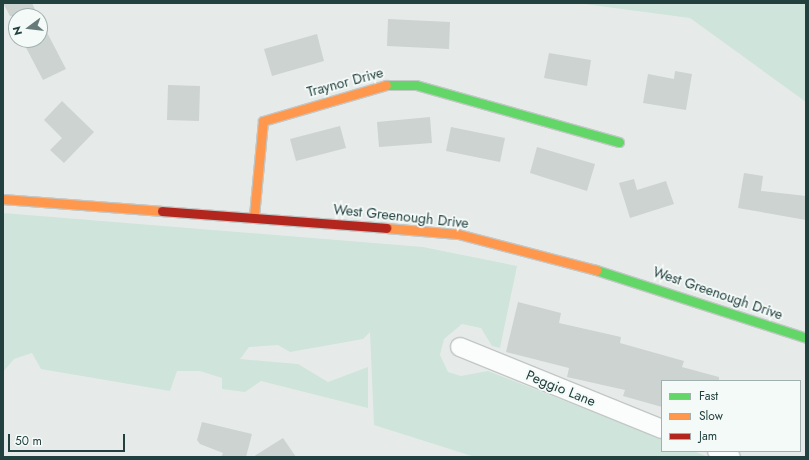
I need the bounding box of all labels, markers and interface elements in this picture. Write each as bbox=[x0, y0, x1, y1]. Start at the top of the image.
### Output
north arrow bbox=[8, 8, 48, 48]
text: N bbox=[9, 25, 26, 37]
street label: Traynor Drive bbox=[305, 64, 385, 100]
street label: West Greenough Drive bbox=[332, 201, 470, 231]
street label: West Greenough Drive bbox=[651, 263, 785, 323]
street label: Peggio Lane bbox=[524, 366, 598, 410]
legend bbox=[661, 380, 801, 452]
text: Fast bbox=[699, 387, 718, 405]
text: Slow bbox=[699, 407, 723, 425]
scale bar bbox=[10, 426, 127, 452]
text: Jam bbox=[699, 427, 717, 445]
text: 50 m bbox=[15, 432, 42, 450]

